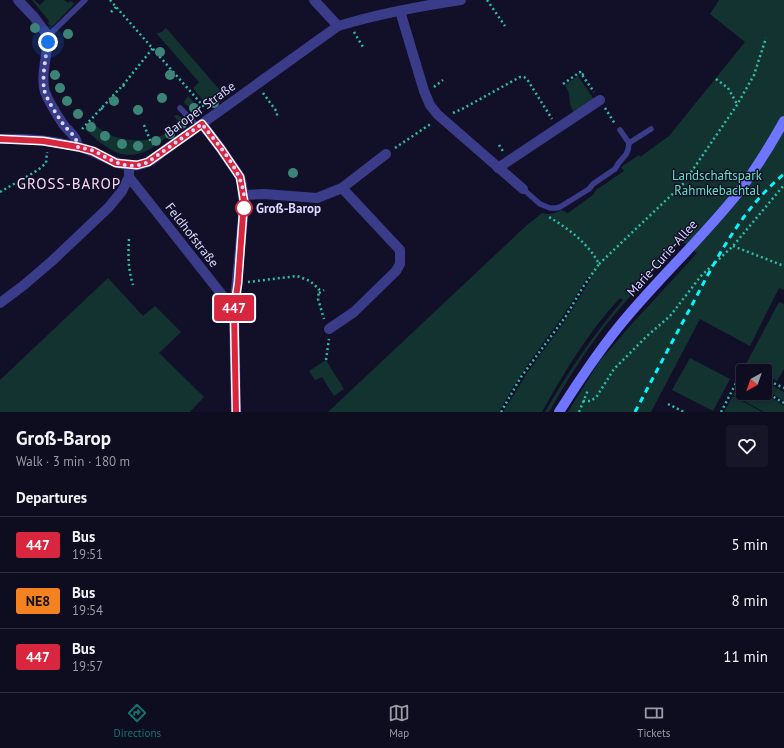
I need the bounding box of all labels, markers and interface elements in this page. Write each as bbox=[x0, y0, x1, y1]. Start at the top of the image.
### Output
your location bbox=[38, 32, 58, 52]
street label: Baroper Straße bbox=[161, 78, 239, 140]
park label: Landschaftspark Rahmkebachtal bbox=[672, 167, 763, 199]
district label: GROSS-BAROP bbox=[17, 174, 121, 193]
street label: Feldhofstraße bbox=[162, 199, 222, 271]
marker: Groß-Barop bbox=[235, 199, 253, 217]
place label: Groß-Barop bbox=[256, 200, 321, 217]
street label: Marie-Curie-Allee bbox=[623, 216, 701, 300]
line badge: 447 bbox=[211, 295, 257, 321]
text: 447 bbox=[222, 299, 246, 317]
north arrow bbox=[736, 364, 772, 400]
map controls bbox=[736, 364, 772, 400]
button: heart bbox=[726, 425, 768, 467]
text: Groß-Barop bbox=[16, 426, 111, 450]
text: Walk · 3 min · 180 m bbox=[16, 453, 130, 470]
text: Departures bbox=[16, 488, 87, 507]
text: Bus bbox=[72, 527, 95, 546]
text: 5 min bbox=[731, 535, 768, 554]
text: 447 bbox=[26, 536, 50, 554]
text: 19:51 bbox=[72, 546, 103, 563]
text: Bus bbox=[72, 583, 95, 602]
text: 8 min bbox=[731, 591, 768, 610]
text: NE8 bbox=[26, 592, 50, 610]
text: 19:54 bbox=[72, 602, 103, 619]
text: Bus bbox=[72, 639, 95, 658]
text: 11 min bbox=[723, 647, 768, 666]
text: 447 bbox=[26, 648, 50, 666]
text: 19:57 bbox=[72, 658, 103, 675]
tab: Directions bbox=[114, 702, 161, 740]
tab: Map bbox=[388, 702, 410, 740]
tab: Tickets bbox=[637, 702, 670, 740]

